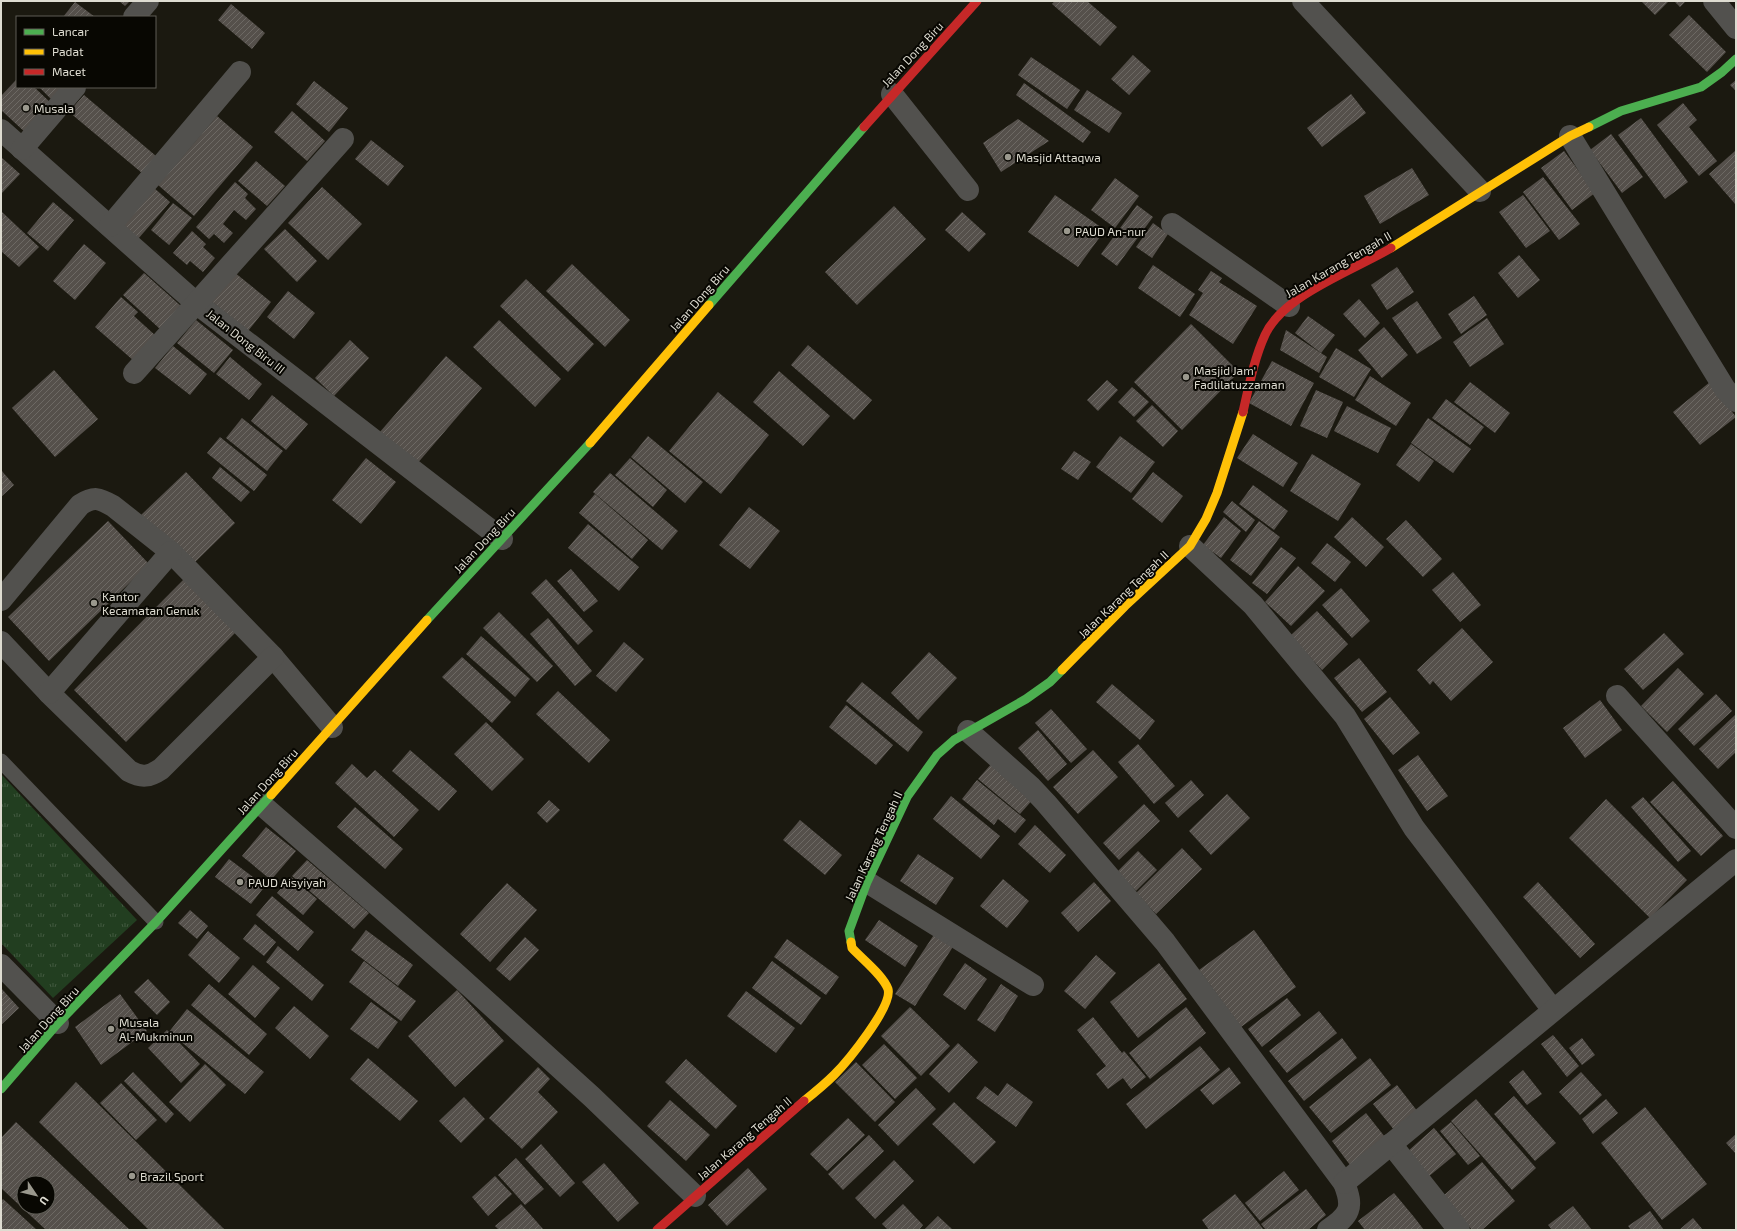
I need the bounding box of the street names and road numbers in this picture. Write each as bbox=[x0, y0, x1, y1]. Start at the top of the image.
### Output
street label: Jalan Dong Biru bbox=[878, 19, 946, 89]
street label: Jalan Karang Tengah II bbox=[1283, 228, 1393, 300]
street label: Jalan Dong Biru bbox=[666, 262, 732, 334]
street label: Jalan Dong Biru III bbox=[204, 306, 288, 376]
street label: Jalan Dong Biru bbox=[450, 505, 518, 575]
street label: Jalan Karang Tengah II bbox=[1075, 547, 1171, 641]
street label: Jalan Dong Biru bbox=[234, 745, 300, 817]
street label: Jalan Karang Tengah II bbox=[841, 789, 905, 903]
street label: Jalan Dong Biru bbox=[15, 983, 81, 1055]
street label: Jalan Karang Tengah II bbox=[694, 1093, 794, 1183]

